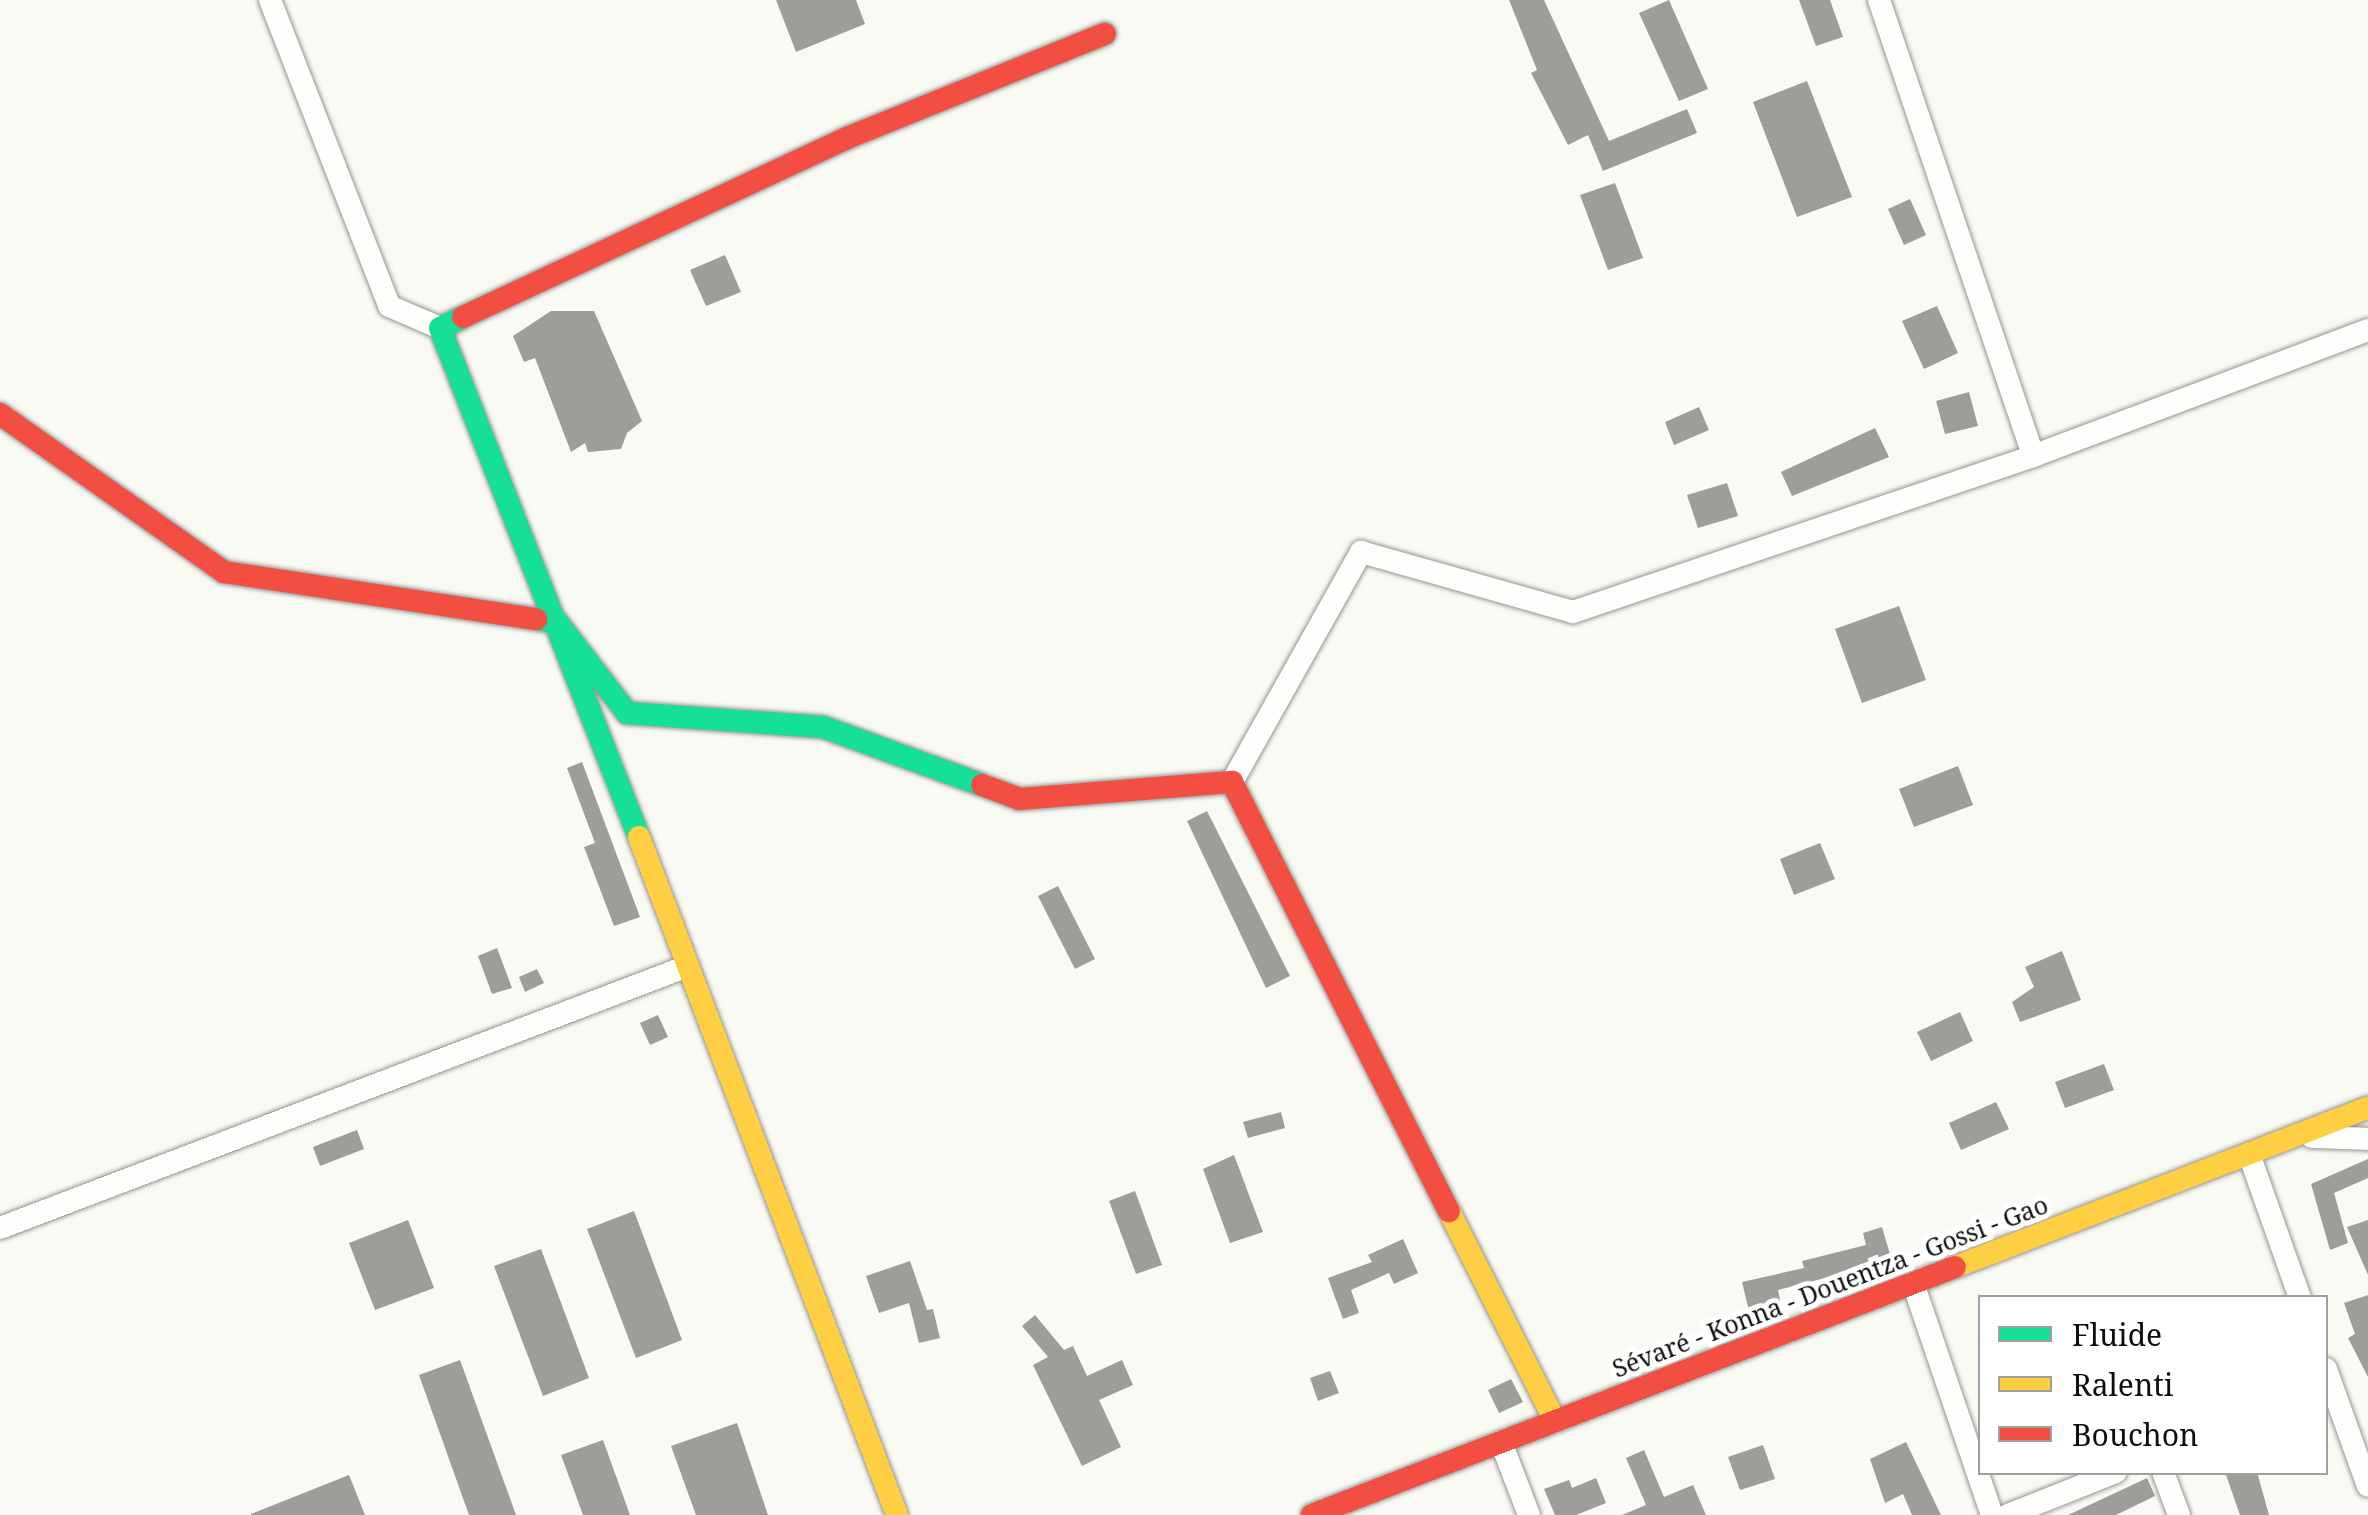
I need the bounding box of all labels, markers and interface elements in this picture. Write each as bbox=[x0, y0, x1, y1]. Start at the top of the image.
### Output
street label: Sévaré - Konna - Douentza - Gossi - Gao bbox=[1608, 1189, 2052, 1383]
legend bbox=[1978, 1295, 2328, 1475]
text: Fluide bbox=[2072, 1314, 2162, 1355]
text: Ralenti bbox=[2072, 1364, 2173, 1405]
text: Bouchon bbox=[2072, 1414, 2198, 1455]

